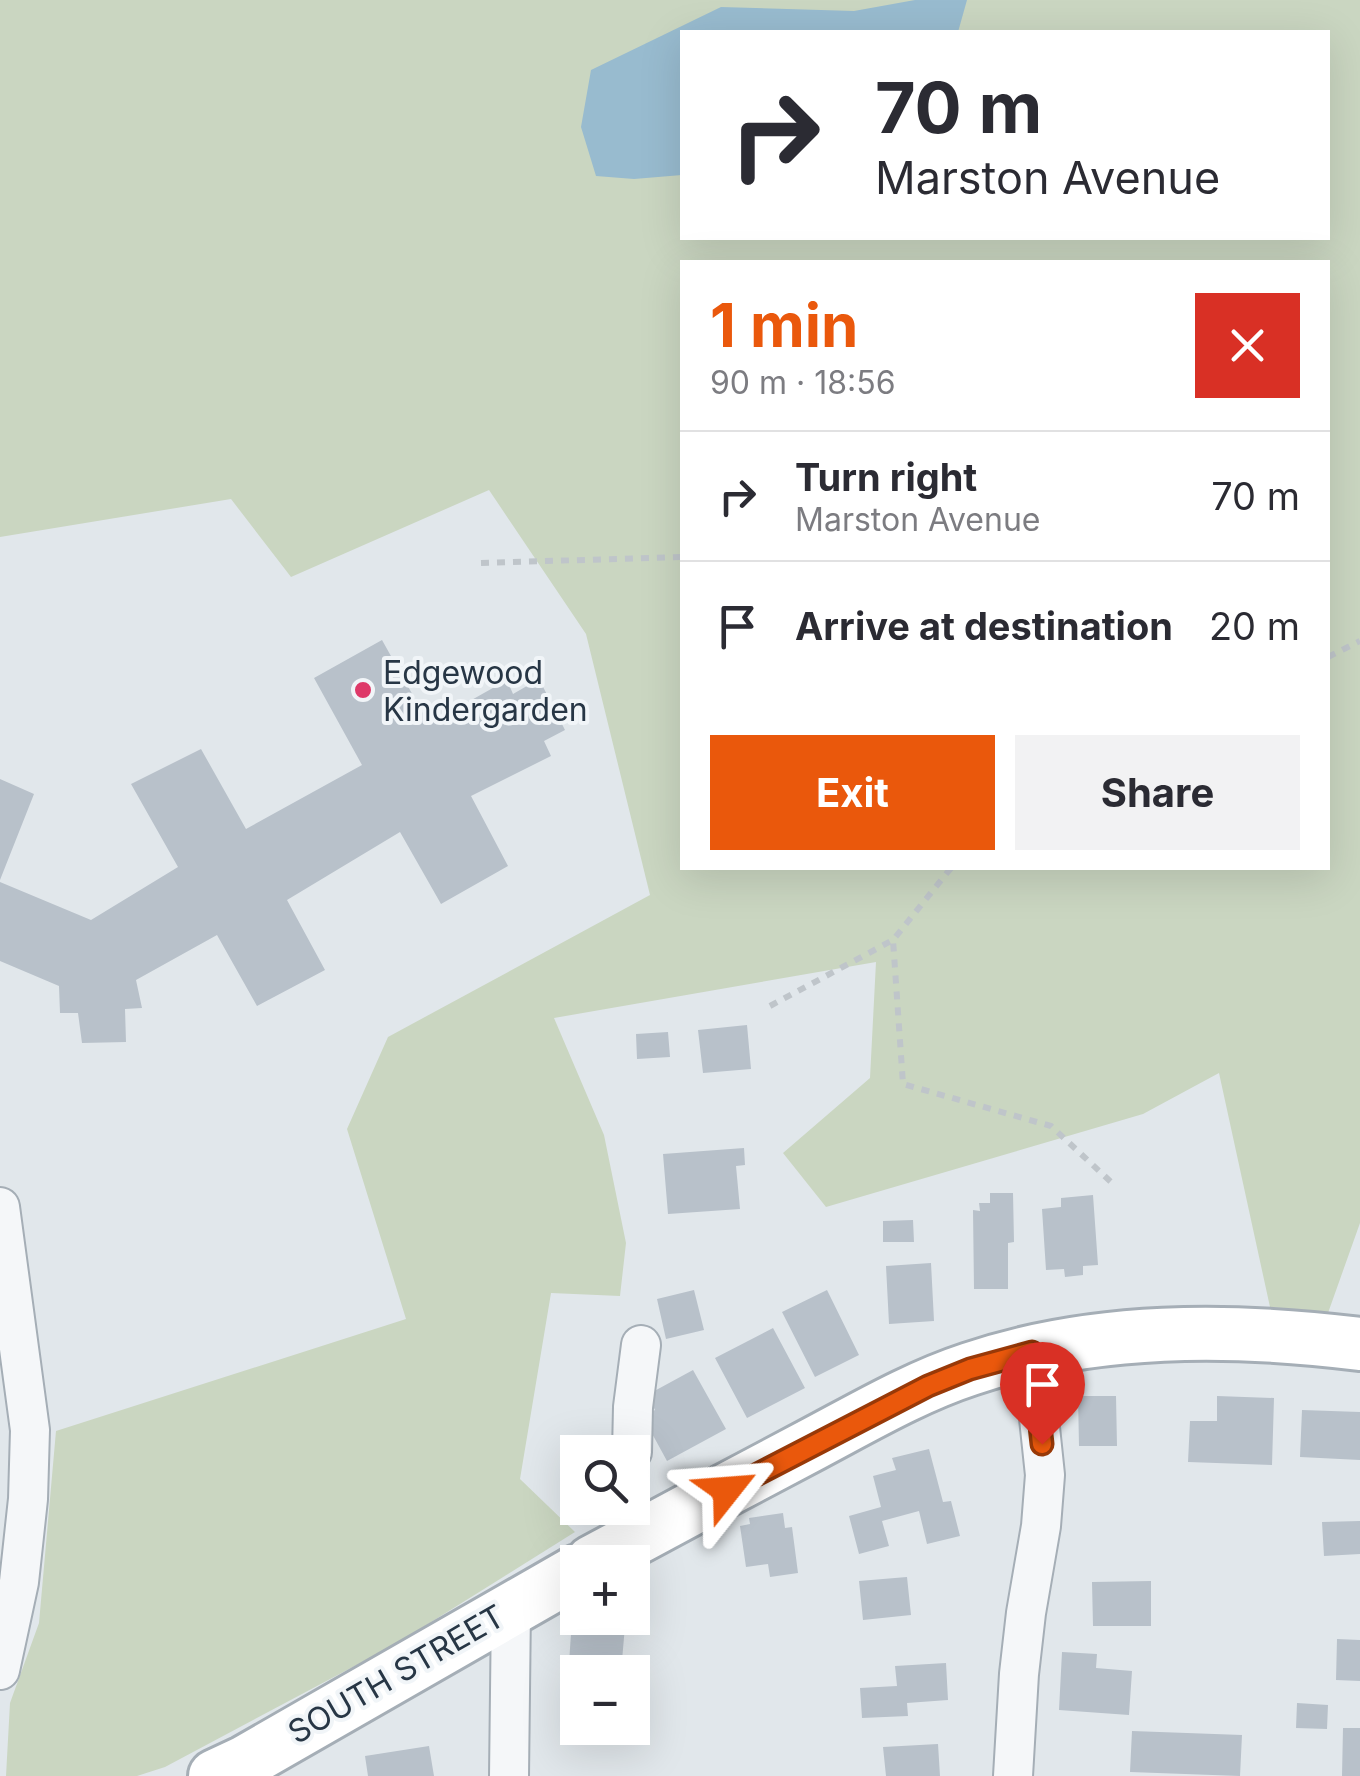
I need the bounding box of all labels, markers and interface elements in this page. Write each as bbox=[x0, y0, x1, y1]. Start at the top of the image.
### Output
text: 70 m bbox=[875, 65, 1042, 150]
icon: right bbox=[710, 70, 840, 200]
text: Marston Avenue bbox=[875, 150, 1220, 205]
text: 1 min bbox=[710, 289, 858, 361]
button: close bbox=[1195, 293, 1300, 398]
text: 90 m · 18:56 bbox=[710, 363, 896, 402]
text: Turn right bbox=[795, 454, 977, 500]
icon: right bbox=[710, 469, 765, 524]
text: 70 m bbox=[1211, 473, 1300, 519]
text: Marston Avenue bbox=[795, 500, 1040, 539]
icon: arrive bbox=[710, 599, 765, 654]
text: Arrive at destination bbox=[795, 603, 1173, 649]
text: 20 m bbox=[1209, 603, 1300, 649]
place label: Edgewood Kindergarden bbox=[383, 653, 588, 729]
marker: Edgewood Kindergarden bbox=[352, 679, 374, 701]
button: Exit bbox=[710, 735, 995, 850]
button: Share bbox=[1015, 735, 1300, 850]
pin bbox=[1000, 1342, 1085, 1445]
icon: arrive bbox=[1015, 1357, 1070, 1412]
map controls bbox=[560, 1435, 650, 1745]
button: search bbox=[560, 1435, 650, 1525]
position arrow bbox=[675, 1438, 779, 1542]
button: + bbox=[560, 1545, 650, 1635]
street label: SOUTH STREET bbox=[281, 1596, 511, 1752]
button: − bbox=[560, 1655, 650, 1745]

